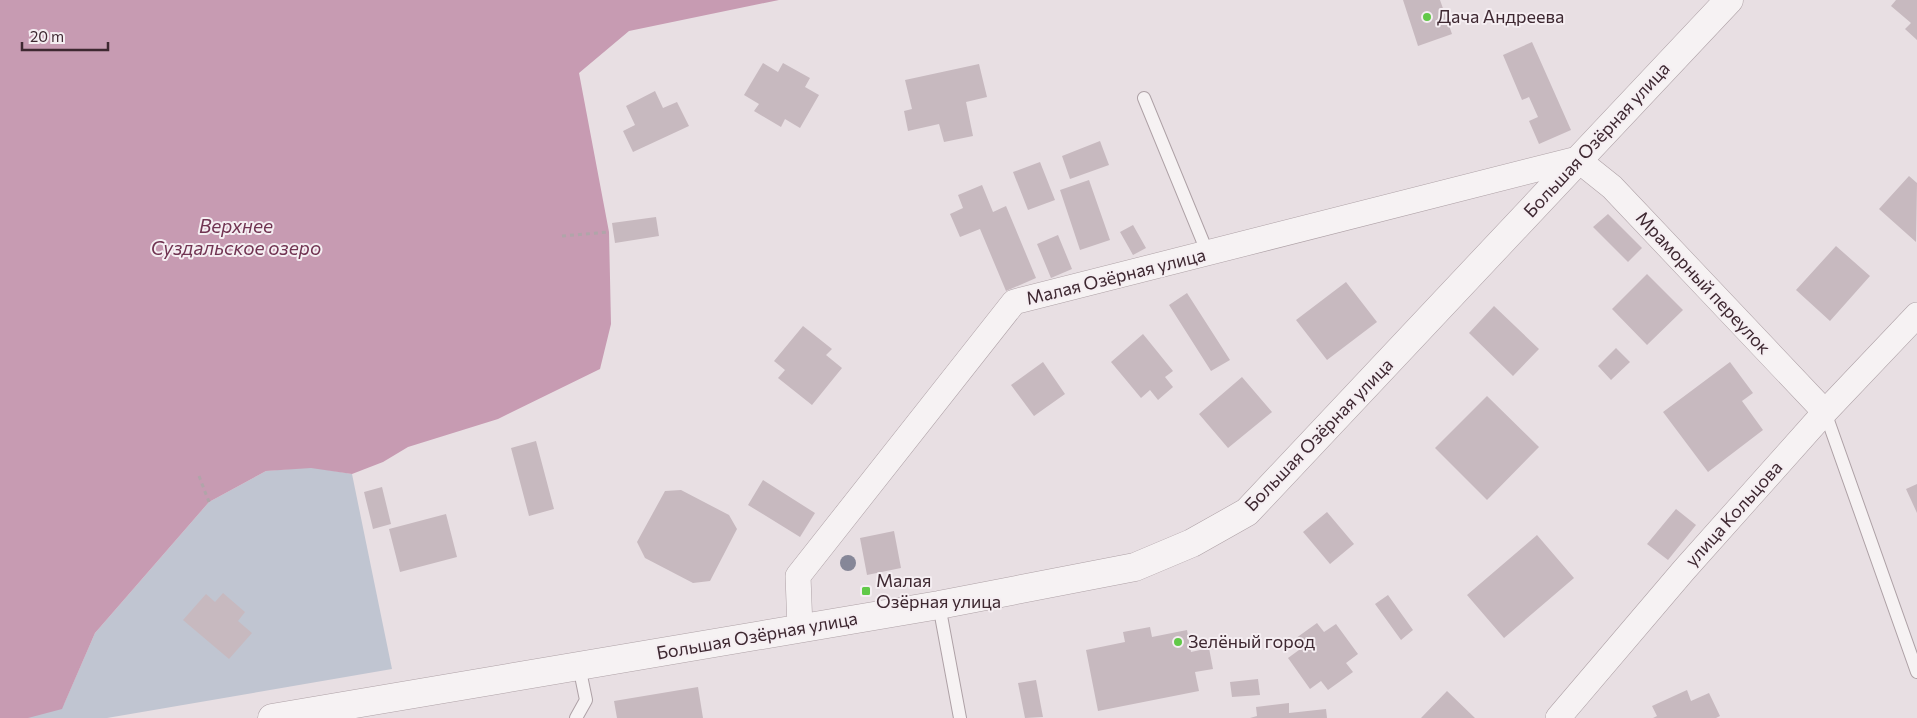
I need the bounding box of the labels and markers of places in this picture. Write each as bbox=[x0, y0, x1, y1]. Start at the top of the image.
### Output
place label: Дача Андреева bbox=[1437, 5, 1564, 27]
marker: Дача Андреева bbox=[1421, 11, 1433, 23]
place label: Малая Озёрная улица bbox=[876, 569, 1001, 612]
marker: Малая Озёрная улица bbox=[860, 585, 872, 597]
place label: Зелёный город bbox=[1188, 630, 1315, 652]
marker: Зелёный город bbox=[1172, 636, 1184, 648]

